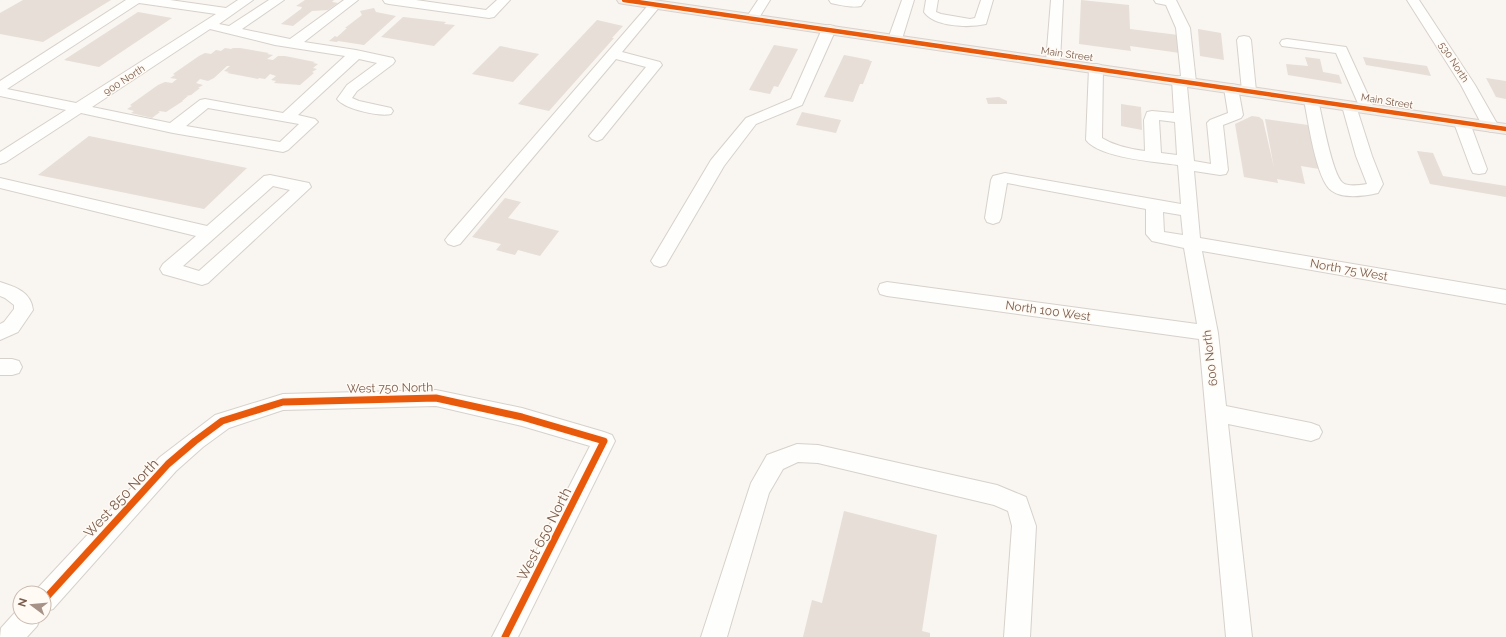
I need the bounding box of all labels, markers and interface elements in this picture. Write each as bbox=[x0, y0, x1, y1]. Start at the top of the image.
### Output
street label: 530 North bbox=[1437, 40, 1471, 84]
street label: Main Street bbox=[1040, 45, 1094, 63]
street label: 900 North bbox=[101, 63, 147, 97]
street label: Main Street bbox=[1360, 91, 1414, 111]
street label: North 75 West bbox=[1309, 256, 1389, 284]
street label: North 100 West bbox=[1005, 298, 1091, 324]
street label: 600 North bbox=[1200, 329, 1220, 387]
street label: West 750 North bbox=[347, 380, 433, 396]
street label: West 850 North bbox=[80, 455, 162, 541]
street label: West 650 North bbox=[514, 485, 574, 583]
north arrow bbox=[12, 585, 52, 625]
text: N bbox=[15, 597, 30, 608]

